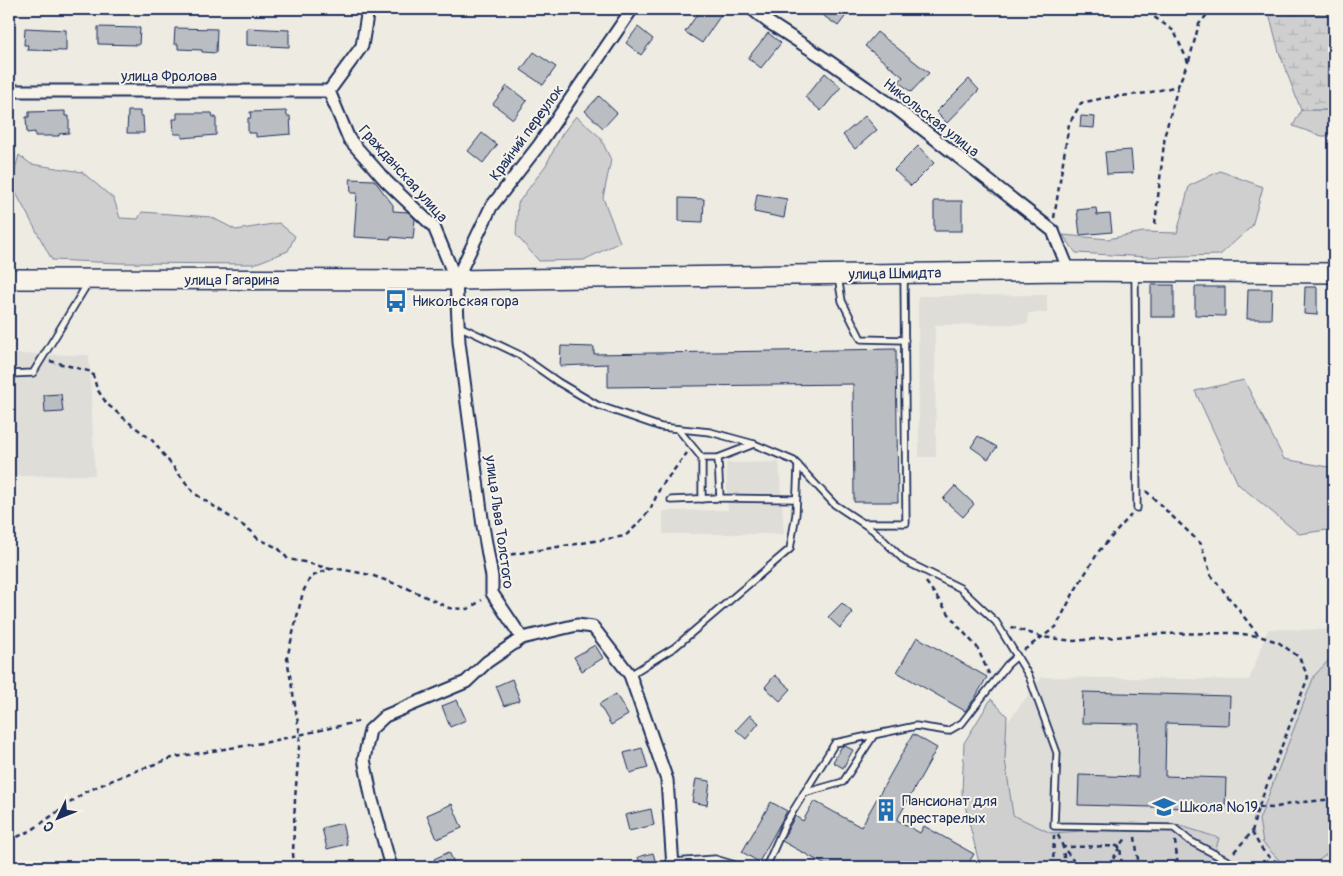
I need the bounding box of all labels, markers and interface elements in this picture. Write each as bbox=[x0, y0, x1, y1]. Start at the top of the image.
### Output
street label: улица Фролова bbox=[120, 67, 217, 86]
street label: Никольская улица bbox=[879, 75, 983, 161]
street label: Крайний переулок bbox=[486, 81, 568, 185]
street label: Гражданская улица bbox=[354, 121, 452, 227]
street label: улица Шмидта bbox=[847, 264, 942, 284]
street label: улица Гагарина bbox=[183, 271, 280, 290]
bus stop icon: Никольская гора bbox=[383, 288, 409, 314]
place label: Никольская гора bbox=[412, 292, 519, 311]
street label: улица Льва Толстого bbox=[480, 453, 518, 590]
place label: Пансионат для престарелых bbox=[902, 792, 997, 828]
north arrow bbox=[32, 794, 82, 844]
school or university icon: Школа №19 bbox=[1151, 794, 1177, 820]
building icon: Пансионат для престарелых bbox=[873, 797, 899, 823]
place label: Школа №19 bbox=[1180, 798, 1258, 817]
text: С bbox=[39, 817, 58, 835]

